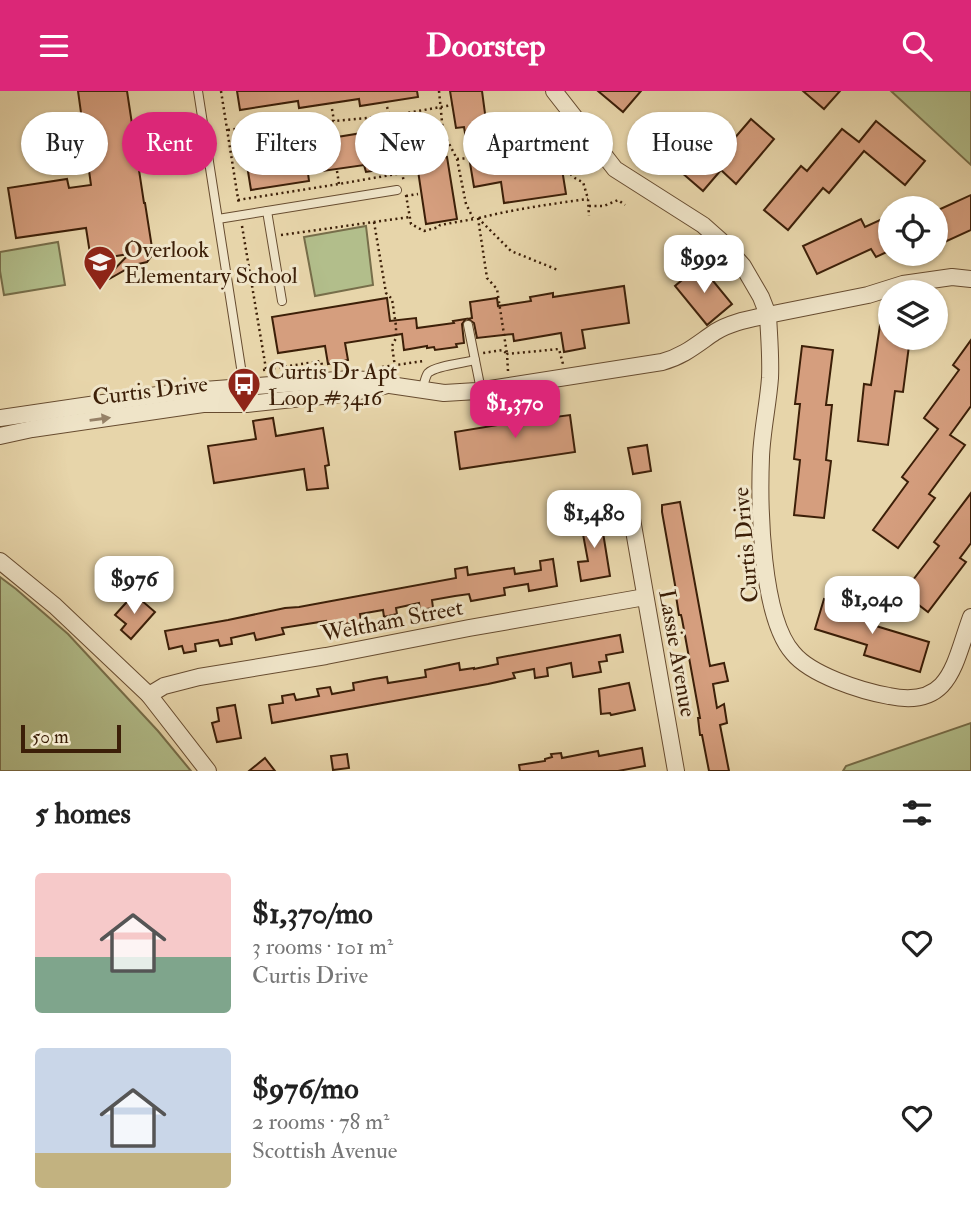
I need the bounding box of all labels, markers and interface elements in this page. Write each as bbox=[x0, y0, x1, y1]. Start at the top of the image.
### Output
text: Doorstep bbox=[426, 26, 545, 66]
icon: menu bbox=[35, 27, 73, 65]
icon: search bbox=[898, 27, 936, 65]
chip: Buy bbox=[21, 112, 108, 175]
chip: Rent bbox=[122, 112, 217, 175]
chip: Filters bbox=[231, 112, 341, 175]
chip: New bbox=[355, 112, 449, 175]
chip: Apartment bbox=[463, 112, 613, 175]
chip: House bbox=[627, 112, 737, 175]
map controls bbox=[878, 196, 948, 350]
button: locate bbox=[878, 196, 948, 266]
place label: Overlook Elementary School bbox=[124, 235, 298, 290]
pin: $992 bbox=[663, 235, 745, 295]
school or university icon: Overlook Elementary School bbox=[81, 243, 119, 292]
text: $992 bbox=[680, 243, 728, 272]
button: layers bbox=[878, 280, 948, 350]
place label: Curtis Dr Apt Loop #3416 bbox=[268, 357, 397, 413]
bus stop icon: Curtis Dr Apt Loop #3416 bbox=[225, 365, 263, 414]
street label: Curtis Drive bbox=[91, 369, 210, 412]
pin: $1,370 bbox=[458, 381, 572, 440]
text: $1,370 bbox=[486, 388, 544, 417]
one-way arrow bbox=[89, 413, 111, 424]
street label: Curtis Drive bbox=[726, 485, 765, 604]
pin: $1,480 bbox=[537, 491, 651, 550]
text: $1,480 bbox=[563, 498, 625, 527]
pin: $976 bbox=[93, 557, 175, 616]
text: $976 bbox=[111, 564, 157, 593]
pin: $1,040 bbox=[815, 577, 929, 636]
text: $1,040 bbox=[841, 584, 903, 613]
street label: Lassie Avenue bbox=[652, 587, 703, 719]
street label: Weltham Street bbox=[318, 593, 465, 649]
scale bar bbox=[21, 722, 121, 754]
text: 50 m bbox=[32, 725, 69, 749]
icon: filters bbox=[898, 794, 936, 832]
text: 5 homes bbox=[35, 795, 131, 832]
text: $1,370/mo bbox=[252, 895, 373, 932]
icon: home bbox=[91, 901, 175, 985]
icon: heart bbox=[898, 924, 936, 962]
text: 3 rooms · 101 m² bbox=[252, 932, 393, 961]
text: Curtis Drive bbox=[252, 961, 368, 990]
text: $976/mo bbox=[252, 1070, 359, 1107]
icon: home bbox=[91, 1076, 175, 1160]
icon: heart bbox=[898, 1099, 936, 1137]
text: 2 rooms · 78 m² bbox=[252, 1107, 390, 1136]
text: Scottish Avenue bbox=[252, 1136, 397, 1165]

